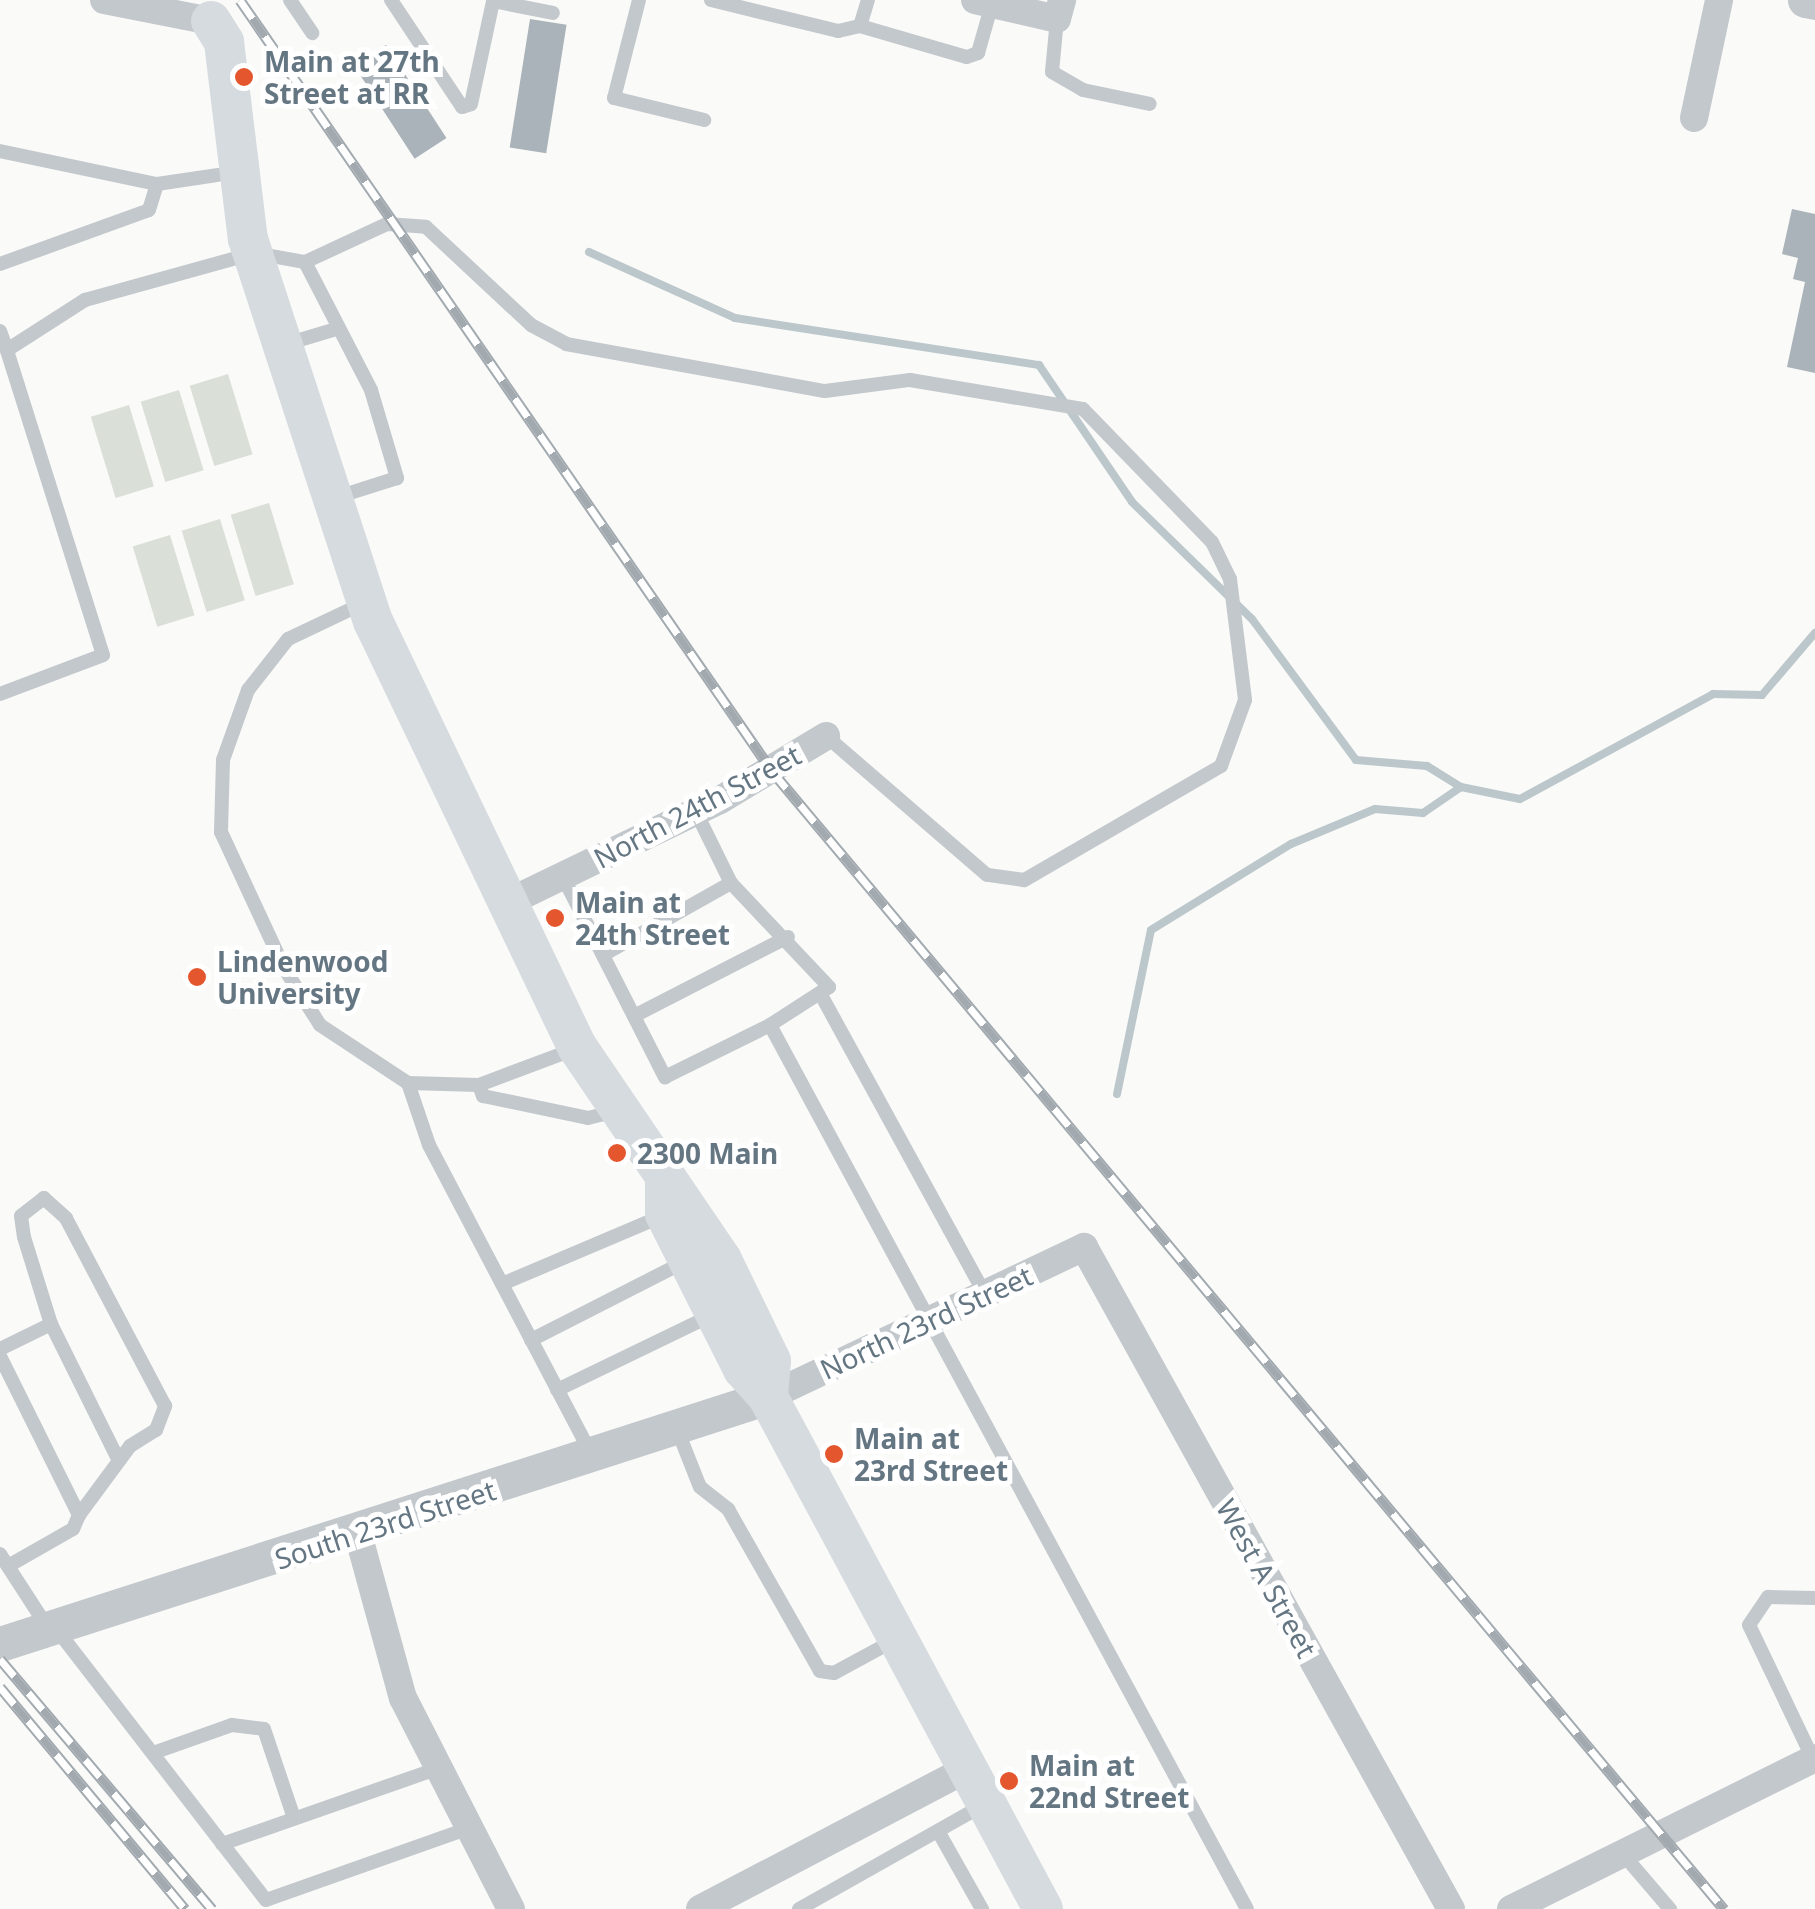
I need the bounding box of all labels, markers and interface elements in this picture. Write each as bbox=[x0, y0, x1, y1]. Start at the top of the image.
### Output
place label: Main at 27th Street at RR bbox=[264, 44, 440, 110]
marker: Main at 27th Street at RR bbox=[233, 66, 255, 88]
street label: North 24th Street bbox=[588, 737, 806, 875]
place label: Main at 24th Street bbox=[575, 885, 730, 951]
marker: Main at 24th Street bbox=[544, 907, 566, 929]
place label: Lindenwood University bbox=[217, 944, 388, 1010]
marker: Lindenwood University bbox=[186, 966, 208, 988]
place label: 2300 Main bbox=[637, 1136, 778, 1170]
marker: 2300 Main bbox=[606, 1142, 628, 1164]
street label: North 23rd Street bbox=[815, 1258, 1037, 1386]
place label: Main at 23rd Street bbox=[854, 1421, 1008, 1487]
marker: Main at 23rd Street bbox=[823, 1443, 845, 1465]
street label: South 23rd Street bbox=[270, 1472, 500, 1576]
street label: West A Street bbox=[1210, 1493, 1324, 1663]
place label: Main at 22nd Street bbox=[1029, 1748, 1189, 1814]
marker: Main at 22nd Street bbox=[998, 1770, 1020, 1792]

